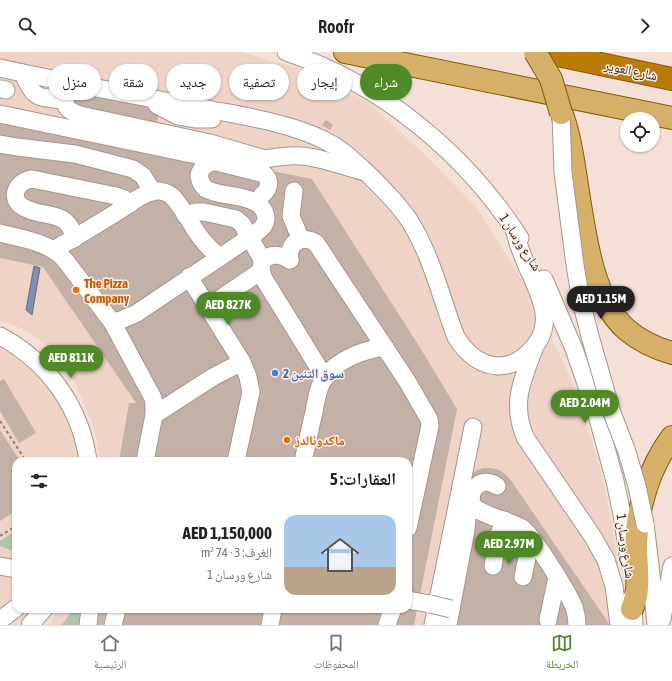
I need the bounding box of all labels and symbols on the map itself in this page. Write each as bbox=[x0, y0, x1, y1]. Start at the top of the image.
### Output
street label: شارع العوير bbox=[602, 57, 659, 85]
street label: شارع ورسان 1 bbox=[495, 211, 545, 275]
place label: The Pizza Company bbox=[84, 276, 130, 306]
marker: The Pizza Company bbox=[71, 285, 81, 295]
pin: AED 1.15M bbox=[555, 286, 647, 320]
pin: AED 827K bbox=[187, 292, 269, 326]
pin: AED 811K bbox=[30, 345, 112, 379]
place label: سوق التنين 2 bbox=[283, 366, 344, 382]
marker: سوق التنين 2 bbox=[270, 368, 280, 378]
pin: AED 2.04M bbox=[539, 390, 631, 424]
place label: ماكدونالدز bbox=[294, 433, 345, 448]
marker: ماكدونالدز bbox=[282, 435, 292, 445]
street label: شارع ورسان 1 bbox=[612, 513, 637, 580]
pin: AED 2.97M bbox=[463, 531, 555, 565]

